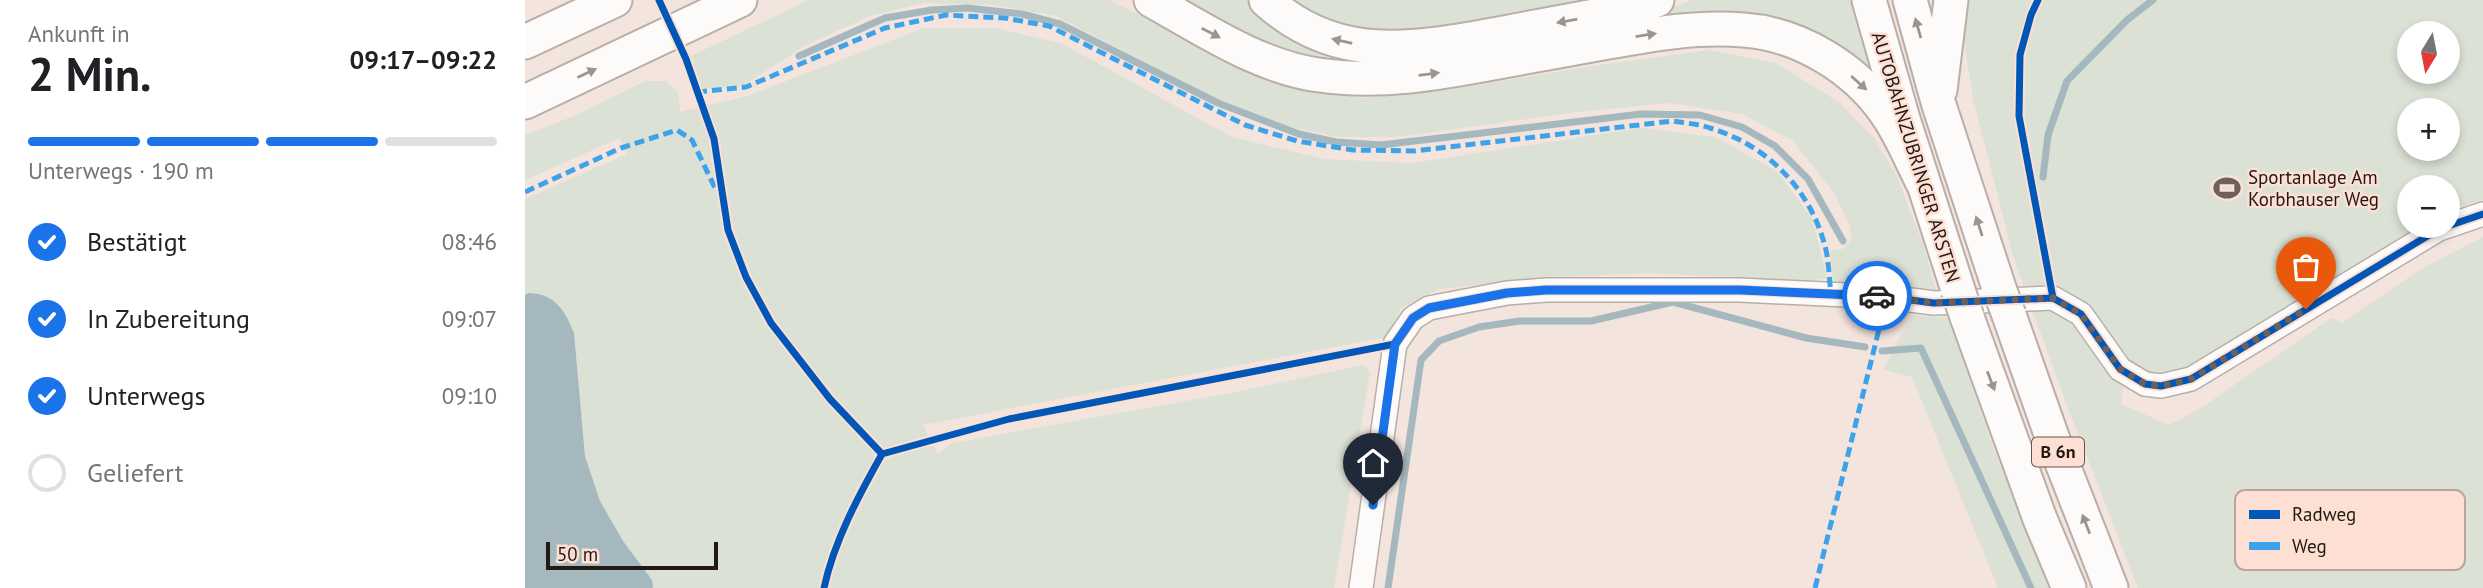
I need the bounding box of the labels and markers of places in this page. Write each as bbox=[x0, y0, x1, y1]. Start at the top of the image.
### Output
place label: Sportanlage Am Korbhauser Weg bbox=[2248, 165, 2379, 211]
sports icon: Sportanlage Am Korbhauser Weg bbox=[2212, 173, 2242, 203]
pin bbox=[2276, 237, 2336, 309]
pin bbox=[1343, 433, 1403, 505]

